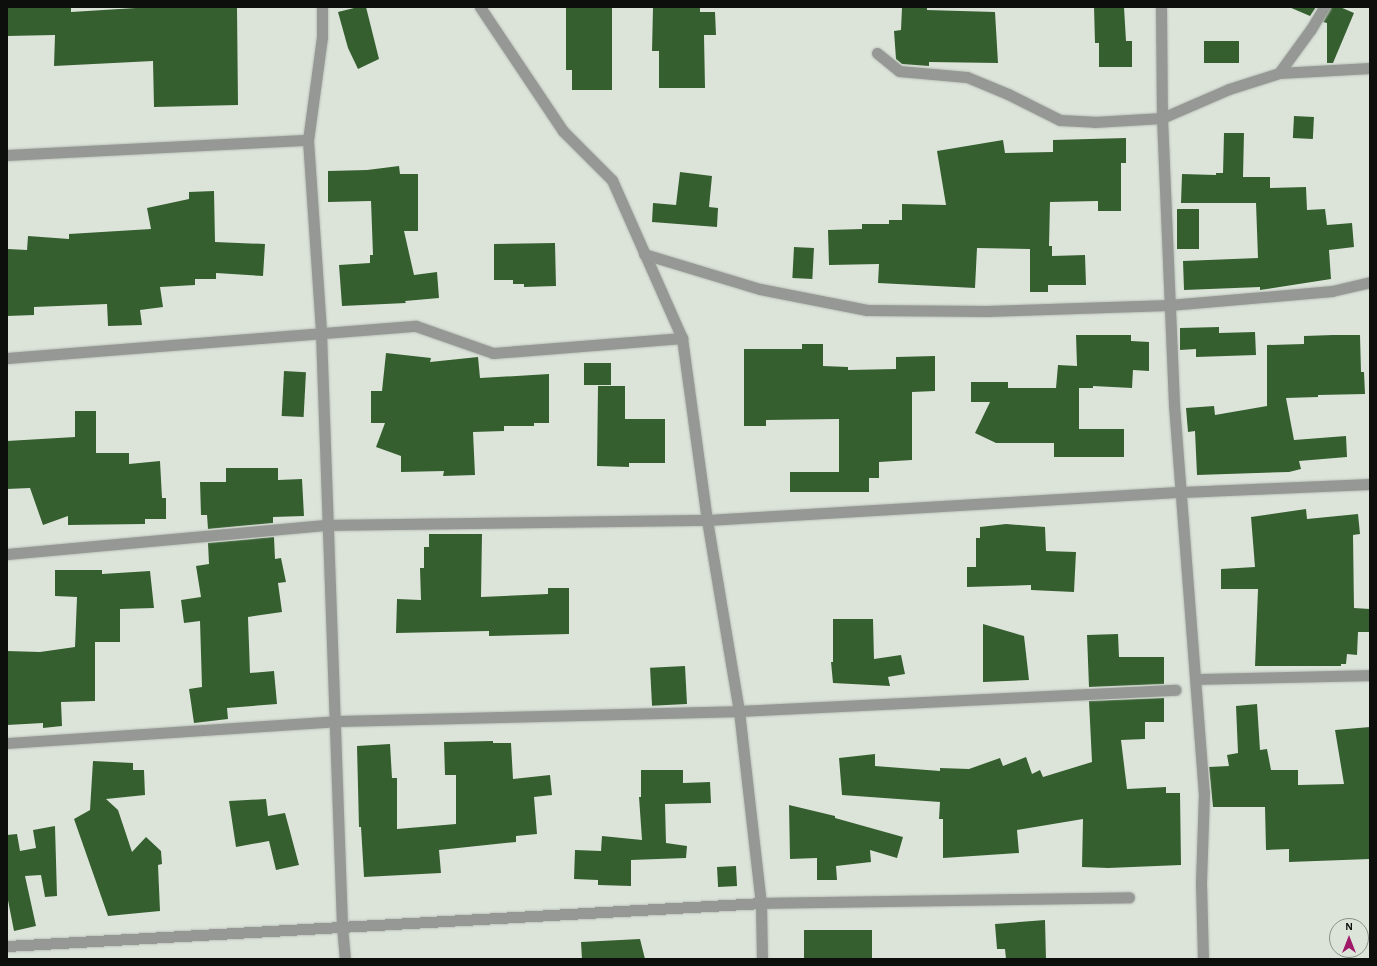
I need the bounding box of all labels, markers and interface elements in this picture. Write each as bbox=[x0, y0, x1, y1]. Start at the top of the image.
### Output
north arrow bbox=[1329, 918, 1369, 958]
text: N bbox=[1345, 921, 1353, 932]

